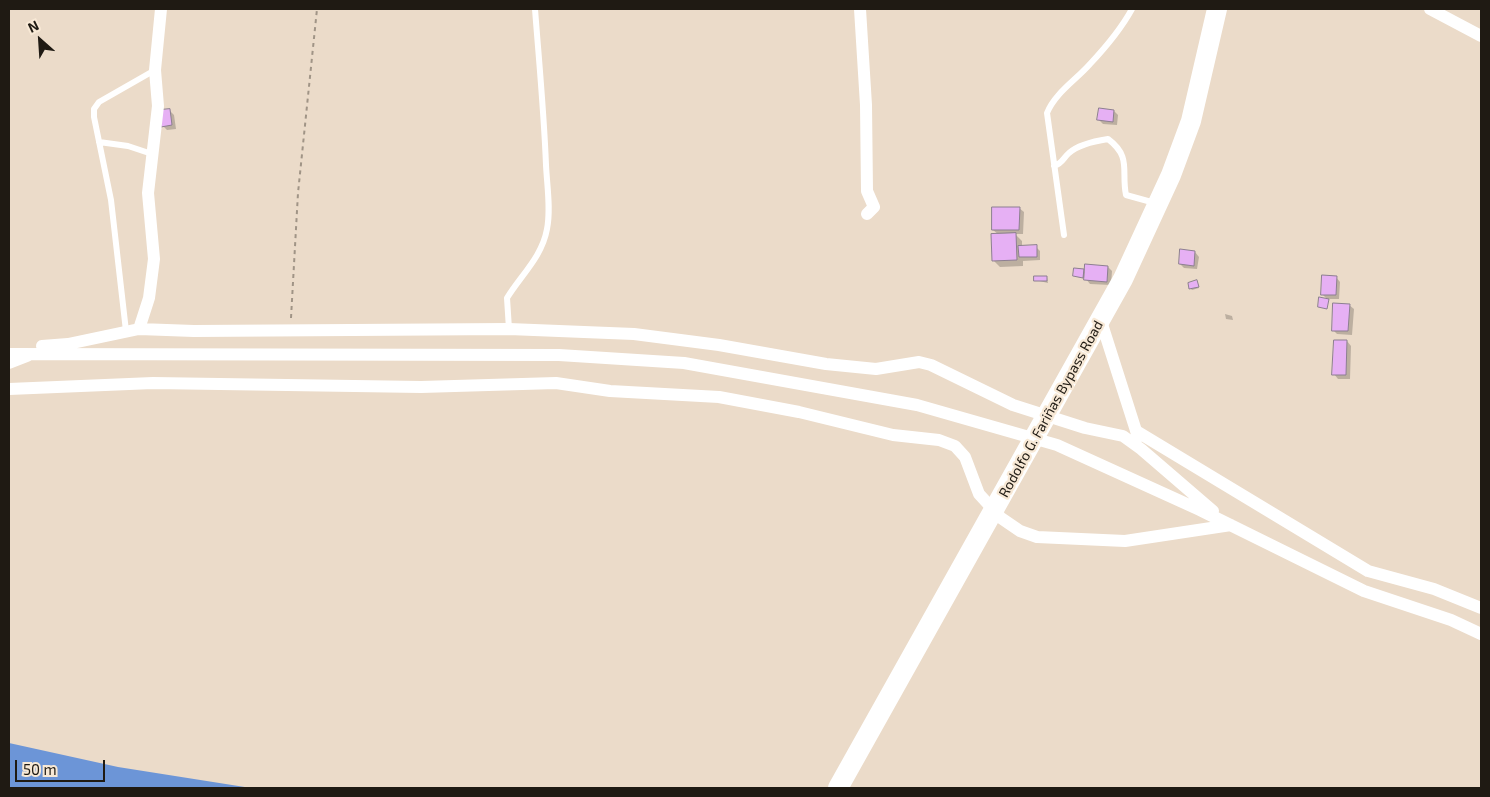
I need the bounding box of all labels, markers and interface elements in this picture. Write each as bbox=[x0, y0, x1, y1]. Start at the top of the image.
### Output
north arrow bbox=[15, 15, 65, 65]
text: N bbox=[25, 16, 41, 36]
street label: Rodolfo G. Fariñas Bypass Road bbox=[995, 318, 1107, 500]
scale bar bbox=[18, 750, 108, 782]
text: 50 m bbox=[23, 760, 57, 778]

